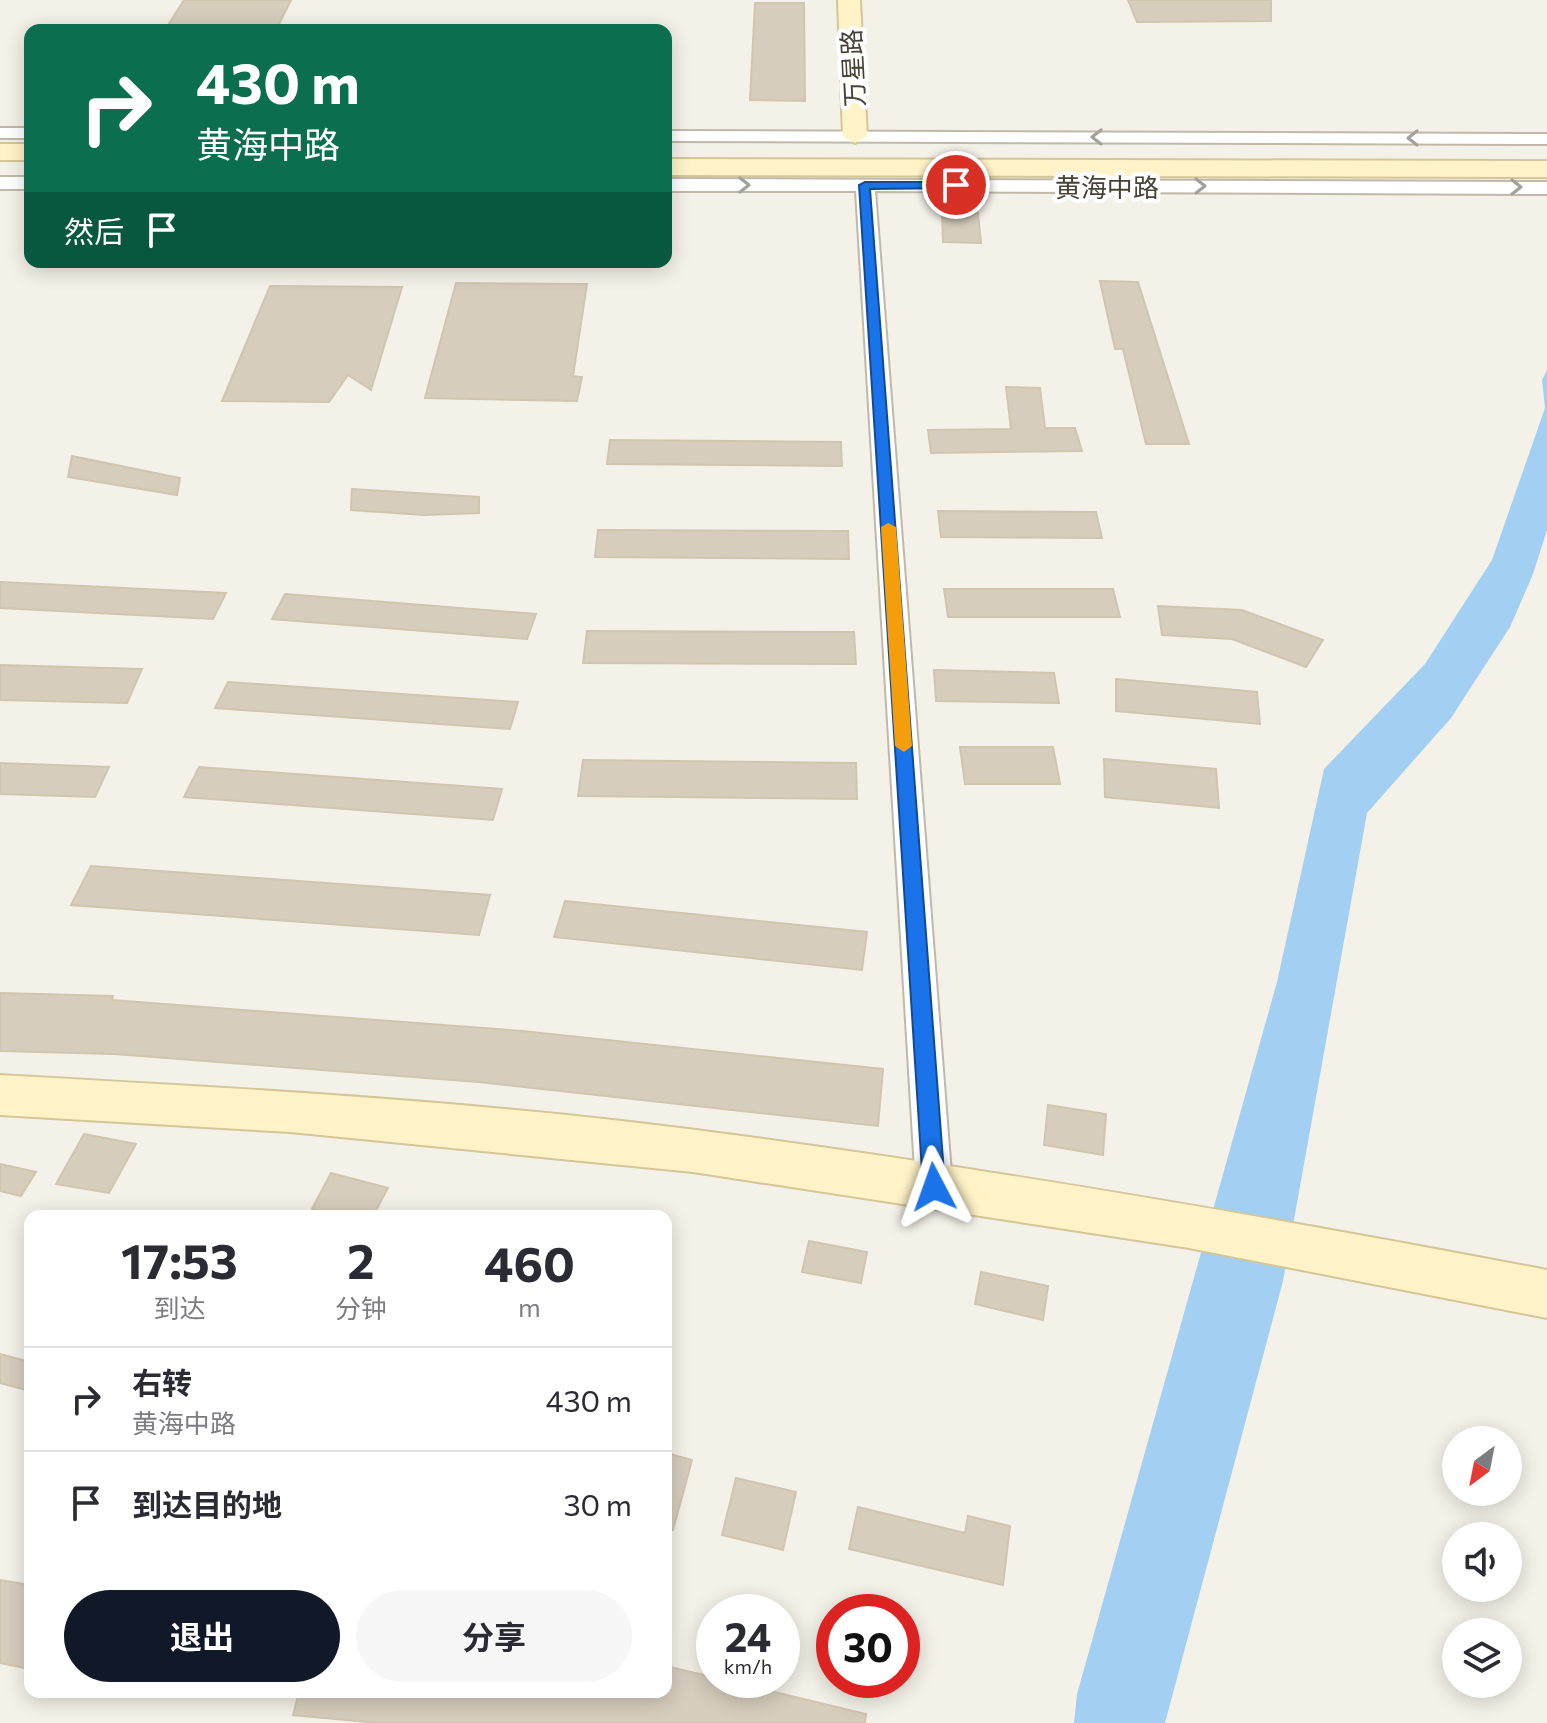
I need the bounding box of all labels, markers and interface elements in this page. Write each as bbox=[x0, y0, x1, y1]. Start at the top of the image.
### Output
street label: 万星路 bbox=[834, 28, 870, 108]
text: 430 m bbox=[196, 47, 360, 116]
icon: right bbox=[64, 56, 168, 160]
text: 黄海中路 bbox=[196, 121, 340, 165]
one-way arrow bbox=[1090, 128, 1103, 146]
one-way arrow bbox=[1406, 129, 1419, 147]
pin bbox=[922, 151, 990, 219]
icon: arrive bbox=[934, 163, 978, 207]
street label: 黄海中路 bbox=[1055, 171, 1159, 202]
one-way arrow bbox=[738, 176, 751, 194]
one-way arrow bbox=[1194, 177, 1207, 195]
one-way arrow bbox=[1510, 179, 1523, 196]
icon: arrive bbox=[140, 208, 184, 252]
text: 然后 bbox=[64, 212, 124, 249]
position arrow bbox=[892, 1145, 976, 1229]
text: 17:53 bbox=[121, 1230, 238, 1289]
text: 2 bbox=[347, 1230, 375, 1289]
text: 460 bbox=[484, 1233, 575, 1292]
text: m bbox=[518, 1291, 541, 1322]
text: 到达 bbox=[153, 1292, 205, 1323]
text: 分钟 bbox=[335, 1292, 387, 1323]
text: 右转 bbox=[132, 1363, 192, 1400]
icon: right bbox=[64, 1377, 108, 1421]
text: 430 m bbox=[545, 1381, 632, 1418]
text: 黄海中路 bbox=[132, 1407, 236, 1438]
north arrow bbox=[1442, 1426, 1522, 1506]
map controls bbox=[1442, 1426, 1522, 1698]
icon: arrive bbox=[64, 1481, 108, 1525]
text: 到达目的地 bbox=[132, 1485, 282, 1522]
text: 30 m bbox=[563, 1485, 632, 1522]
button: sound bbox=[1442, 1522, 1522, 1602]
button: 退出 bbox=[64, 1590, 340, 1682]
button: 分享 bbox=[356, 1590, 632, 1682]
speed limit sign: 30 bbox=[816, 1594, 920, 1698]
text: 24 bbox=[725, 1611, 771, 1660]
button: layers bbox=[1442, 1618, 1522, 1698]
text: km/h bbox=[724, 1654, 772, 1678]

